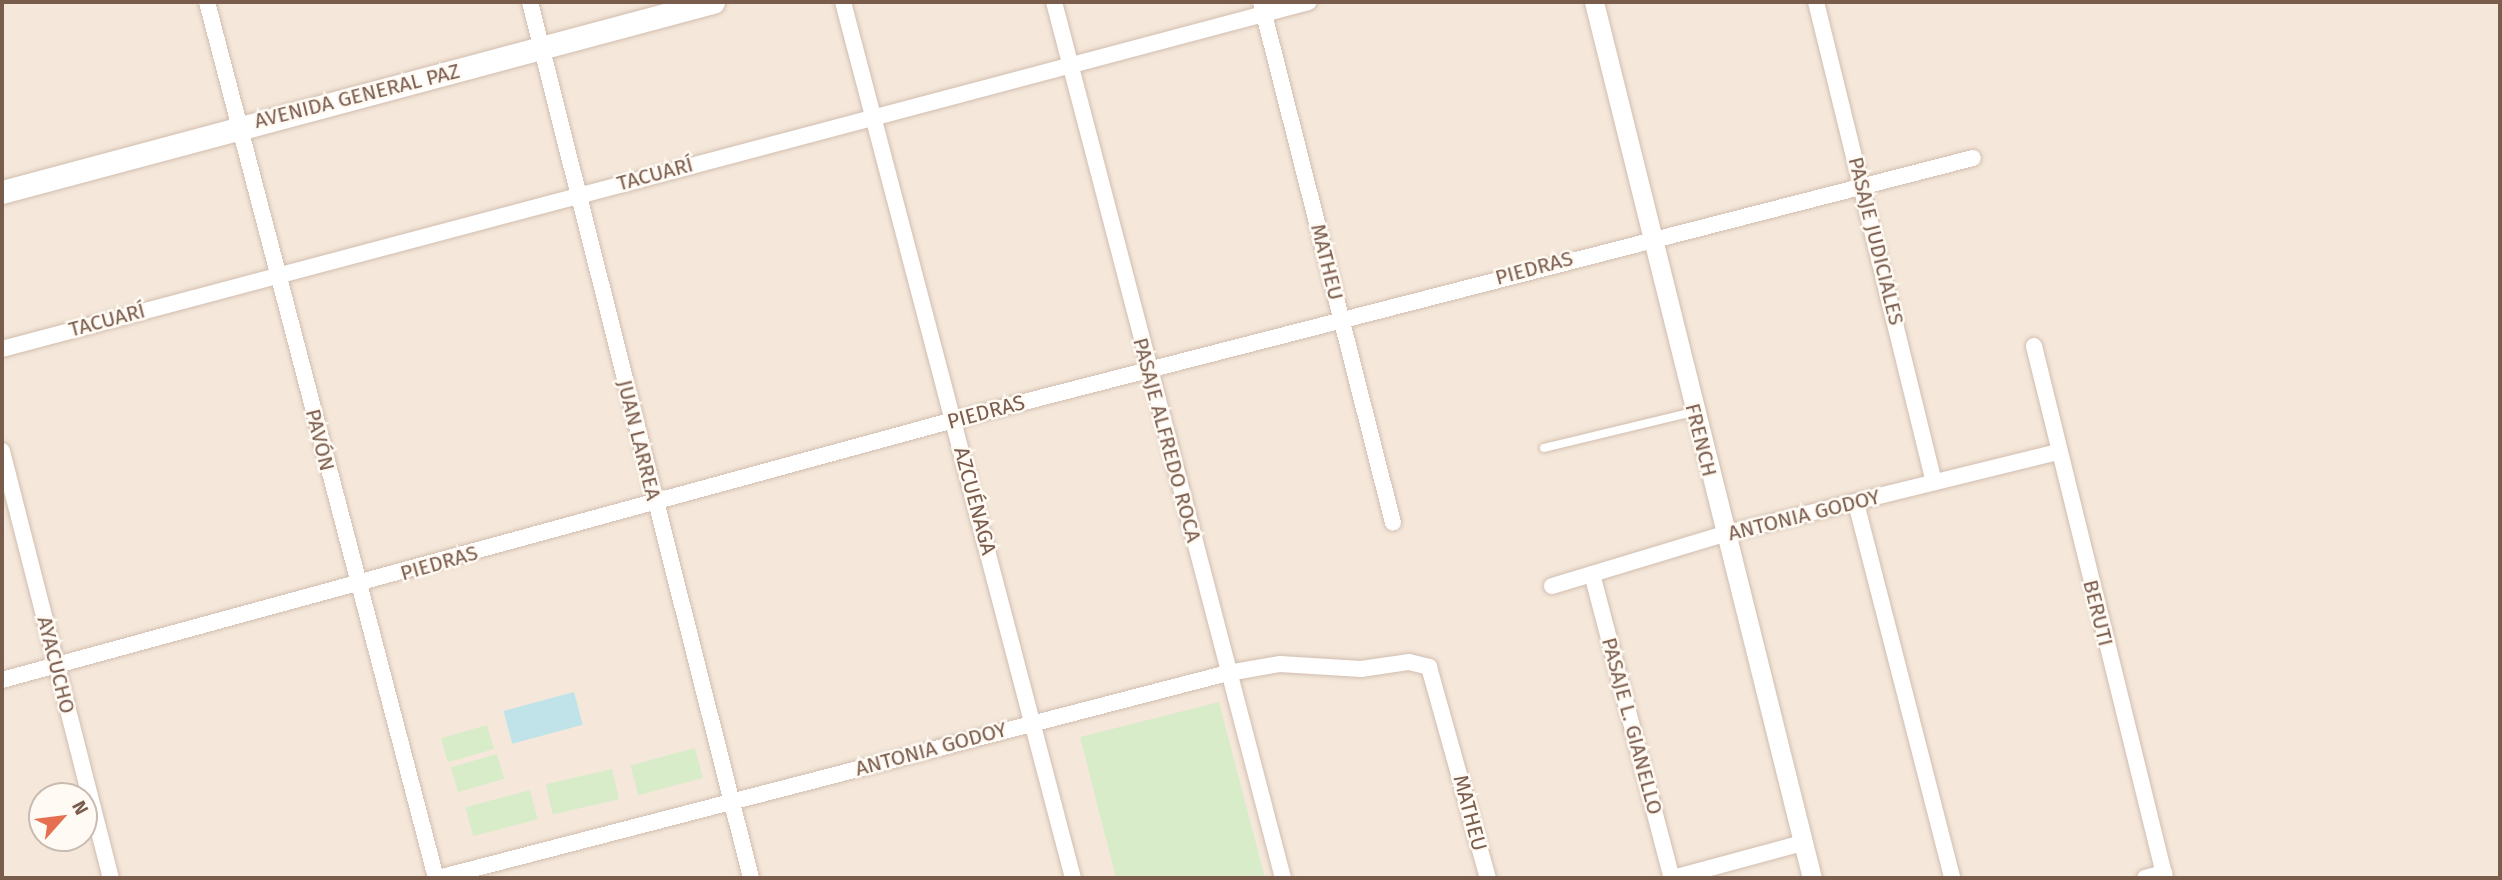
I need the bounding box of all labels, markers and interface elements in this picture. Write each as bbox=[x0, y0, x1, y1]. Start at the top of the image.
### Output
street label: AVENIDA GENERAL PAZ bbox=[252, 58, 462, 134]
street label: TACUARÍ bbox=[614, 152, 696, 196]
street label: PASAJE JUDICIALES bbox=[1843, 154, 1909, 328]
street label: MATHEU bbox=[1305, 221, 1349, 303]
street label: PIEDRAS bbox=[1492, 246, 1576, 290]
street label: TACUARÍ bbox=[66, 298, 148, 342]
street label: PASAJE ALFREDO ROCA bbox=[1128, 335, 1206, 545]
street label: JUAN LARREA bbox=[612, 377, 666, 503]
street label: PIEDRAS bbox=[944, 390, 1028, 434]
street label: FRENCH bbox=[1680, 401, 1722, 479]
street label: PAVÓN bbox=[300, 406, 340, 474]
street label: AZCUÉNAGA bbox=[949, 444, 1001, 558]
street label: ANTONIA GODOY bbox=[1725, 484, 1883, 546]
street label: PIEDRAS bbox=[397, 540, 481, 586]
street label: BERUTI bbox=[2078, 577, 2118, 649]
street label: AYACUCHO bbox=[32, 614, 80, 716]
street label: PASAJE L. GIANELLO bbox=[1596, 635, 1668, 817]
street label: ANTONIA GODOY bbox=[852, 717, 1010, 781]
street label: MATHEU bbox=[1448, 772, 1492, 854]
north arrow bbox=[28, 782, 98, 852]
text: N bbox=[67, 797, 93, 819]

